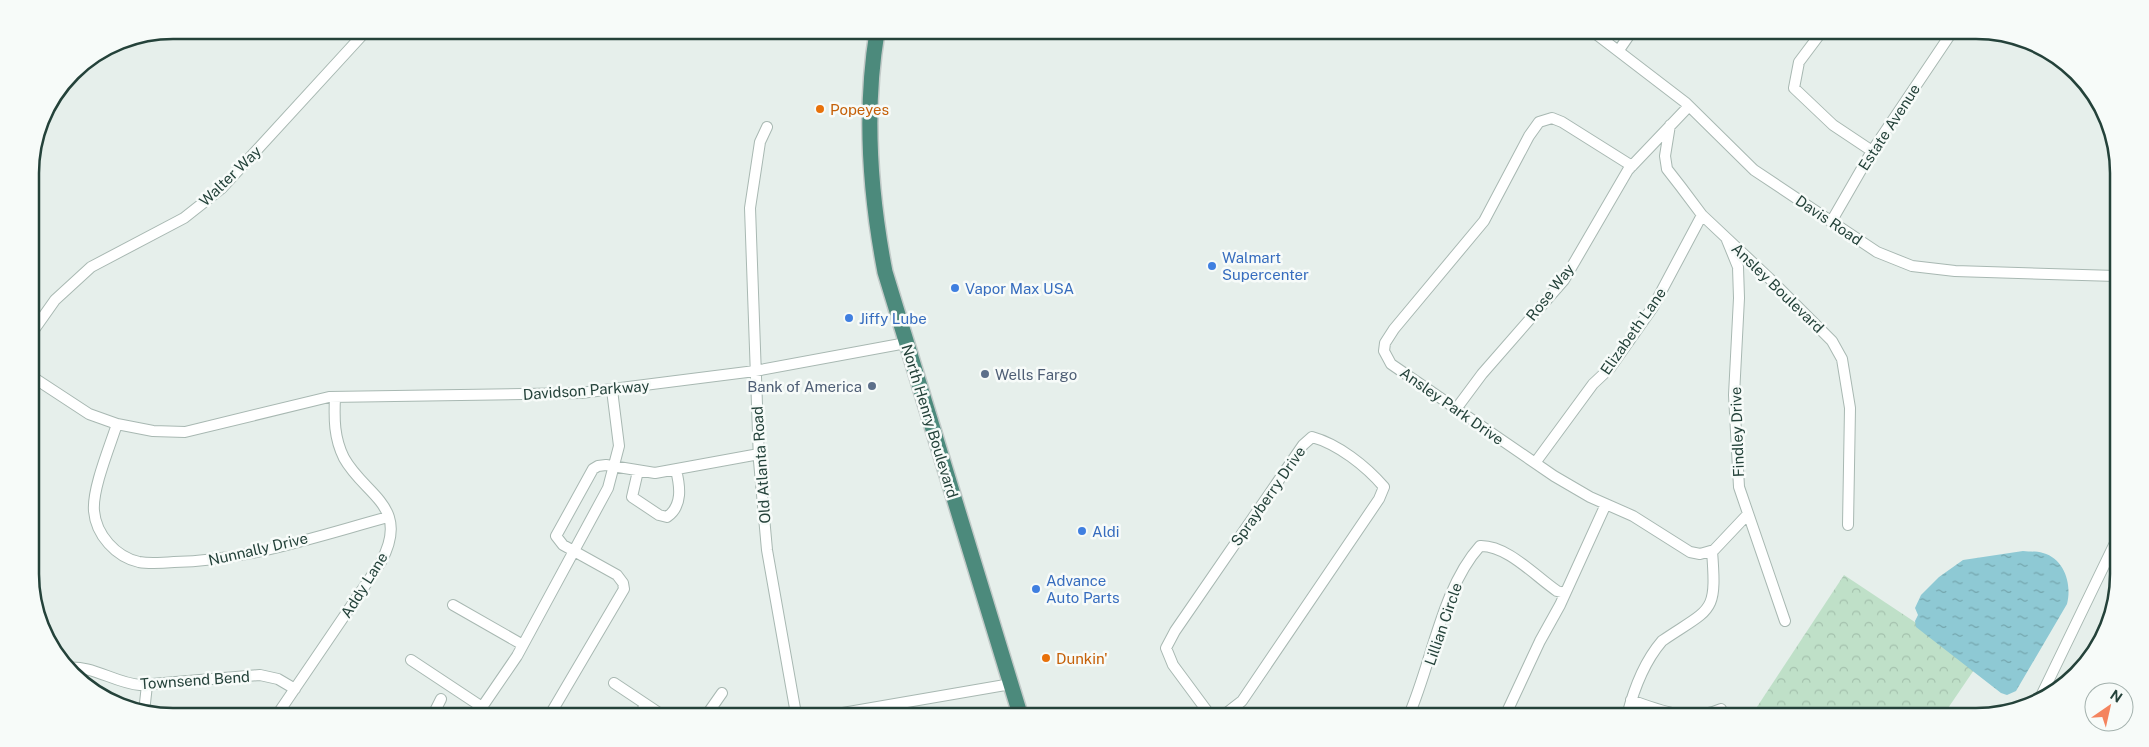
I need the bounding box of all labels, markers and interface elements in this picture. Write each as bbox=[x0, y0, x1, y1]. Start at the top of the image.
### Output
street label: Estate Avenue bbox=[1855, 81, 1923, 173]
place label: Popeyes bbox=[830, 101, 889, 118]
marker: Popeyes bbox=[814, 103, 826, 115]
street label: Walter Way bbox=[196, 142, 264, 210]
street label: Davis Road bbox=[1793, 192, 1865, 248]
street label: Ansley Boulevard bbox=[1728, 240, 1828, 336]
place label: Walmart Supercenter bbox=[1222, 249, 1309, 283]
marker: Walmart Supercenter bbox=[1206, 260, 1218, 272]
street label: Rose Way bbox=[1523, 260, 1577, 324]
place label: Vapor Max USA bbox=[965, 280, 1074, 297]
marker: Vapor Max USA bbox=[949, 282, 961, 294]
street label: Elizabeth Lane bbox=[1597, 284, 1669, 378]
place label: Jiffy Lube bbox=[859, 310, 927, 327]
marker: Jiffy Lube bbox=[843, 312, 855, 324]
street label: North Henry Boulevard bbox=[898, 342, 962, 500]
street label: Ansley Park Drive bbox=[1397, 364, 1507, 448]
place label: Wells Fargo bbox=[995, 366, 1077, 383]
marker: Wells Fargo bbox=[979, 368, 991, 380]
street label: Davidson Parkway bbox=[522, 377, 650, 403]
place label: Bank of America bbox=[747, 378, 862, 395]
marker: Bank of America bbox=[866, 380, 878, 392]
street label: Findley Drive bbox=[1727, 386, 1747, 478]
street label: Old Atlanta Road bbox=[748, 406, 774, 524]
street label: Sprayberry Drive bbox=[1227, 443, 1309, 549]
place label: Aldi bbox=[1092, 523, 1120, 540]
marker: Aldi bbox=[1076, 525, 1088, 537]
street label: Nunnally Drive bbox=[207, 529, 309, 569]
street label: Addy Lane bbox=[337, 549, 391, 621]
place label: Advance Auto Parts bbox=[1046, 572, 1120, 606]
street label: Lillian Circle bbox=[1421, 580, 1465, 668]
marker: Advance Auto Parts bbox=[1030, 583, 1042, 595]
place label: Dunkin' bbox=[1056, 650, 1108, 667]
marker: Dunkin' bbox=[1040, 652, 1052, 664]
street label: Townsend Bend bbox=[140, 668, 250, 692]
north arrow bbox=[2084, 682, 2134, 732]
text: N bbox=[2107, 687, 2125, 706]

